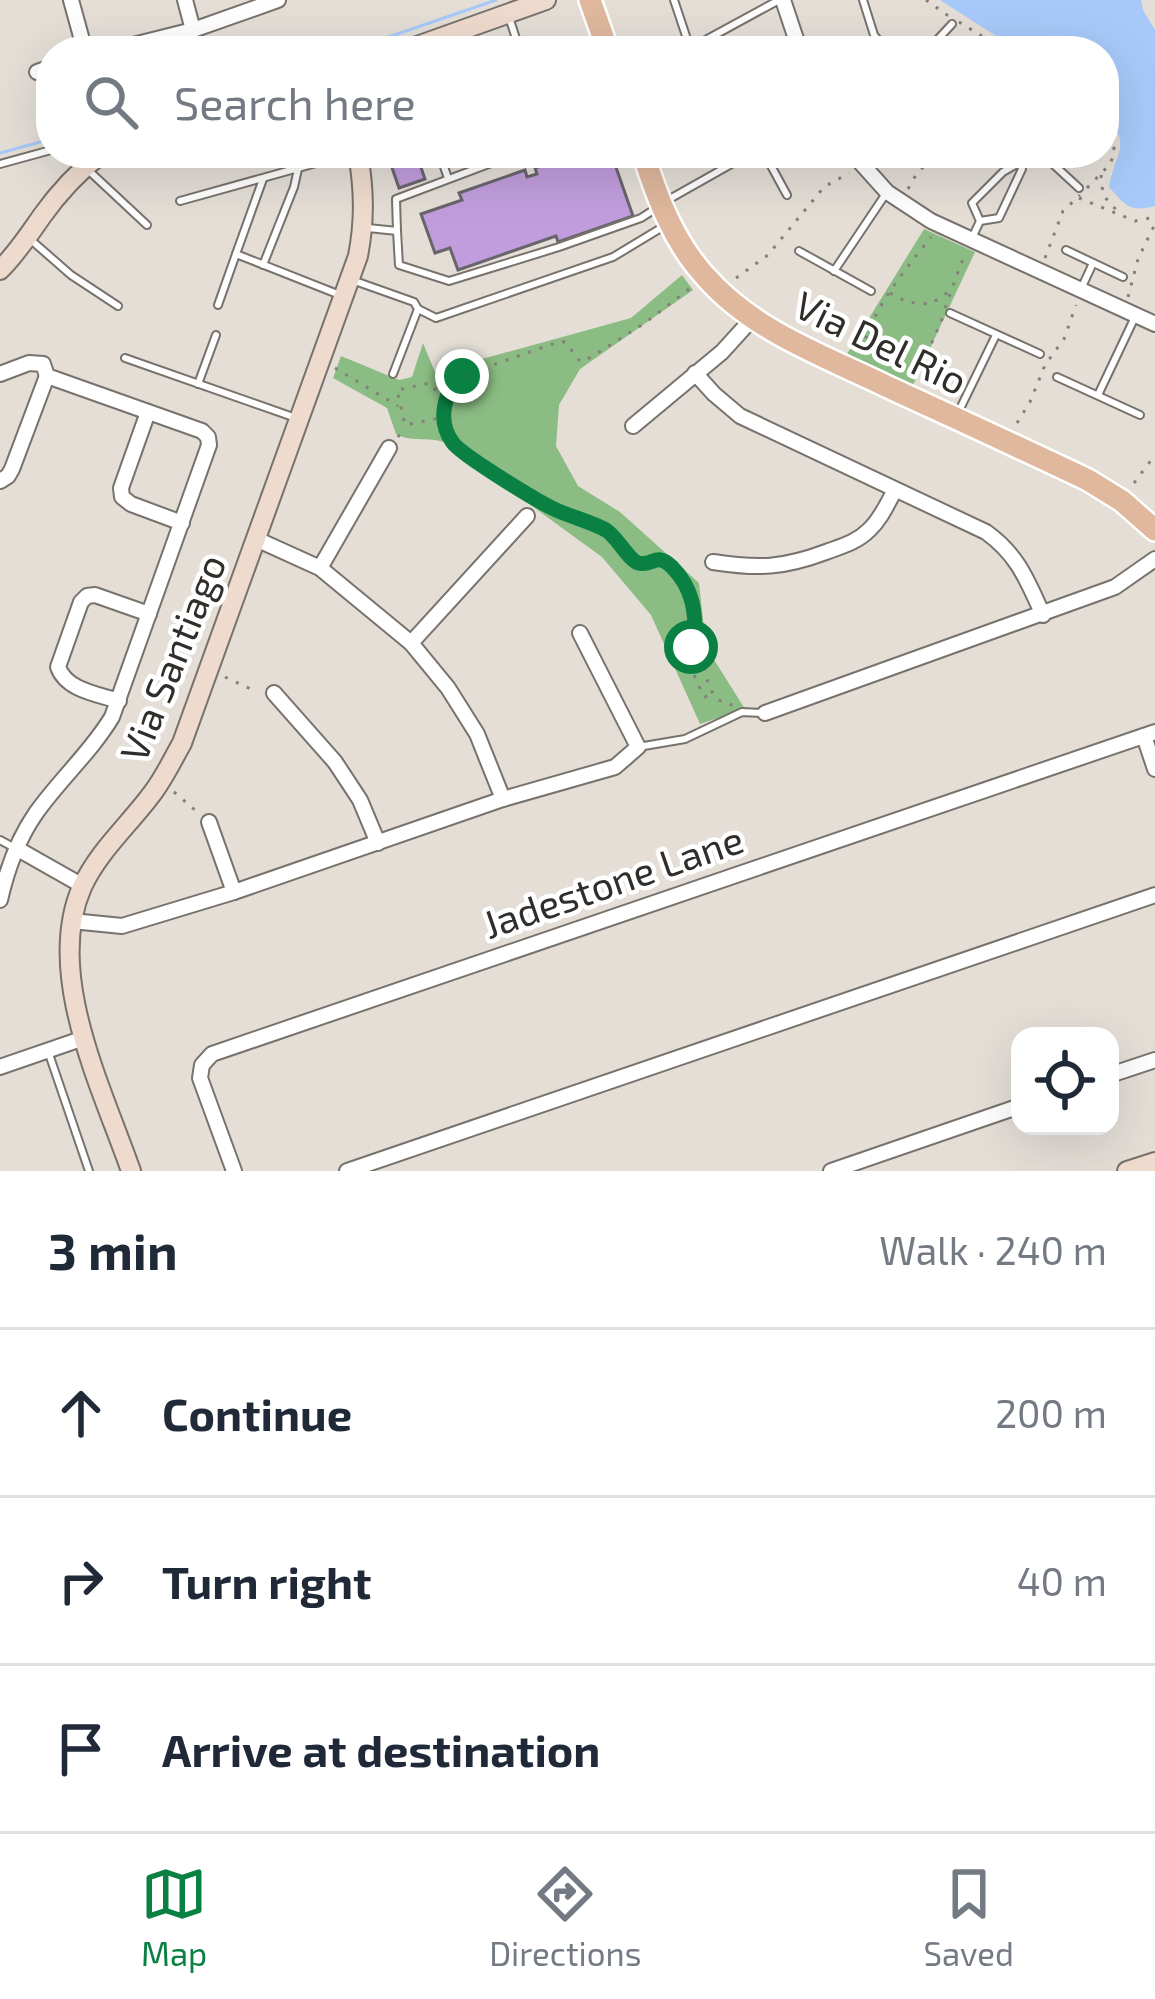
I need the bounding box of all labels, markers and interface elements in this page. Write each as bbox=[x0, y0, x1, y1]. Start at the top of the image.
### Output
search box bbox=[36, 36, 1119, 168]
icon: search bbox=[78, 69, 144, 135]
text: Search here bbox=[174, 75, 416, 129]
street label: Via Del Rio bbox=[788, 280, 975, 403]
route end bbox=[435, 349, 489, 403]
street label: Via Santiago bbox=[109, 547, 234, 768]
route start bbox=[664, 620, 718, 674]
street label: Jadestone Lane bbox=[476, 814, 749, 947]
map controls bbox=[1011, 1027, 1119, 1135]
button: locate bbox=[1011, 1027, 1119, 1135]
text: 3 min bbox=[48, 1219, 178, 1280]
text: Walk · 240 m bbox=[879, 1226, 1107, 1273]
icon: ahead bbox=[48, 1380, 114, 1446]
text: Continue bbox=[162, 1386, 352, 1440]
text: 200 m bbox=[995, 1389, 1107, 1436]
icon: right bbox=[48, 1548, 114, 1614]
text: Turn right bbox=[162, 1554, 371, 1608]
text: 40 m bbox=[1017, 1557, 1107, 1604]
icon: arrive bbox=[48, 1716, 114, 1782]
text: Arrive at destination bbox=[162, 1722, 600, 1776]
tab: Map bbox=[141, 1861, 207, 1973]
tab: Directions bbox=[489, 1861, 641, 1973]
tab: Saved bbox=[923, 1861, 1014, 1973]

